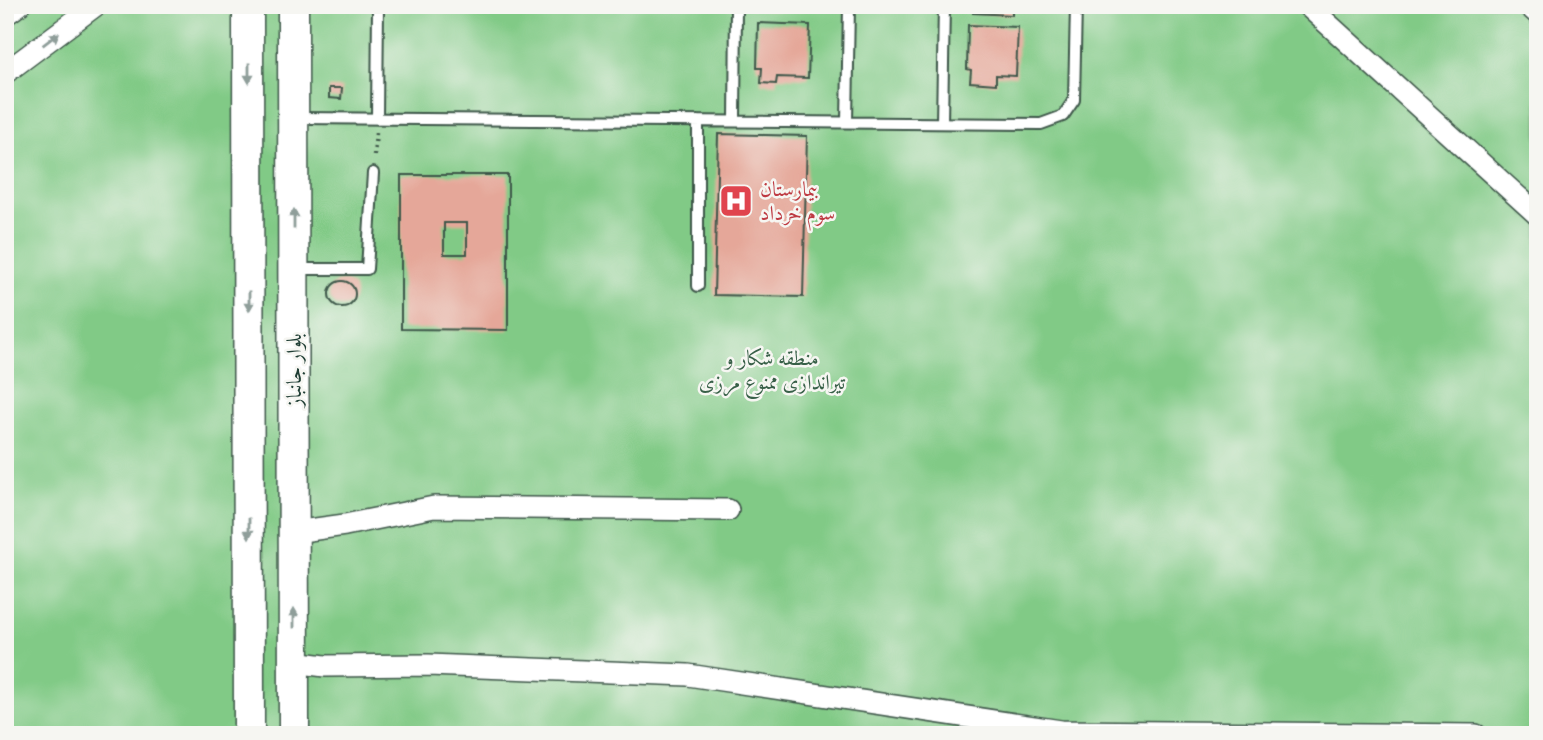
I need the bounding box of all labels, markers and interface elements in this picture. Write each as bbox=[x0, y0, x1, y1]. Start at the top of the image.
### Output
one-way arrow bbox=[41, 32, 59, 47]
one-way arrow bbox=[243, 63, 255, 85]
place label: بیمارستان سوم خرداد bbox=[760, 177, 835, 231]
hospital icon: بیمارستان سوم خرداد bbox=[717, 182, 755, 220]
one-way arrow bbox=[288, 207, 300, 229]
one-way arrow bbox=[243, 290, 255, 312]
street label: بلوار جانباز bbox=[282, 333, 307, 409]
park label: منطقه شکار و تیراندازی ممنوع مرزی bbox=[699, 346, 846, 400]
one-way arrow bbox=[243, 518, 255, 540]
one-way arrow bbox=[288, 606, 300, 628]

